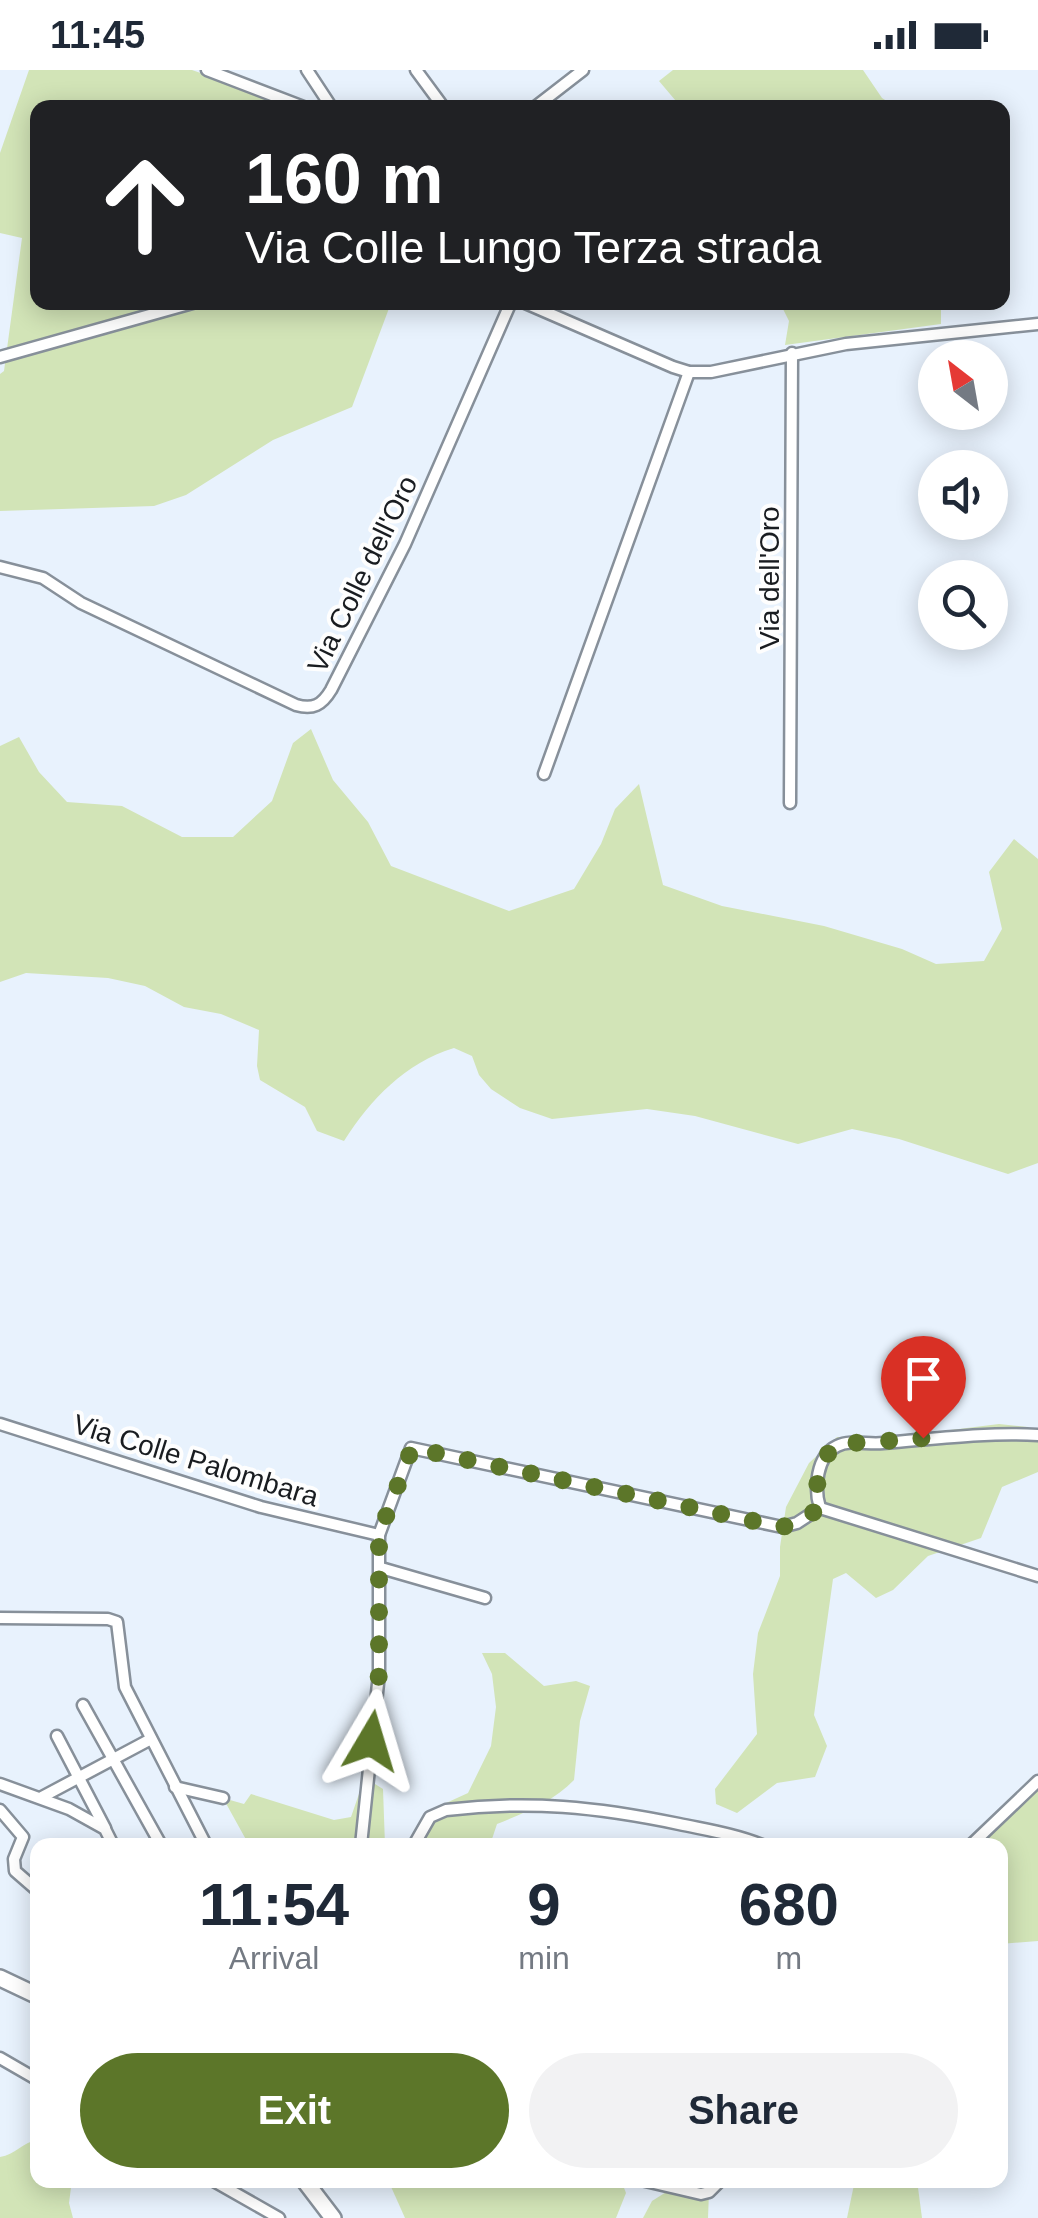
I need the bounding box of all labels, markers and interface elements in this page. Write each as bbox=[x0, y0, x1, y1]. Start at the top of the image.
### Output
text: 11:45 bbox=[50, 14, 145, 56]
icon: ahead bbox=[80, 140, 210, 270]
text: 160 m bbox=[245, 140, 443, 218]
text: Via Colle Lungo Terza strada bbox=[245, 222, 821, 273]
north arrow bbox=[918, 340, 1008, 430]
map controls bbox=[918, 340, 1008, 650]
button: sound bbox=[918, 450, 1008, 540]
street label: Via Colle dell'Oro bbox=[301, 471, 423, 678]
street label: Via dell'Oro bbox=[754, 506, 785, 650]
button: search bbox=[918, 560, 1008, 650]
pin bbox=[881, 1336, 966, 1439]
icon: arrive bbox=[896, 1351, 951, 1406]
street label: Via Colle Palombara bbox=[70, 1408, 323, 1513]
position arrow bbox=[319, 1689, 423, 1793]
text: 11:54 bbox=[199, 1871, 349, 1938]
text: 9 bbox=[527, 1871, 561, 1938]
text: 680 bbox=[739, 1871, 839, 1938]
text: Arrival bbox=[229, 1940, 319, 1976]
text: min bbox=[518, 1940, 570, 1976]
text: m bbox=[776, 1940, 802, 1976]
button: Exit bbox=[80, 2053, 509, 2168]
button: Share bbox=[529, 2053, 958, 2168]

